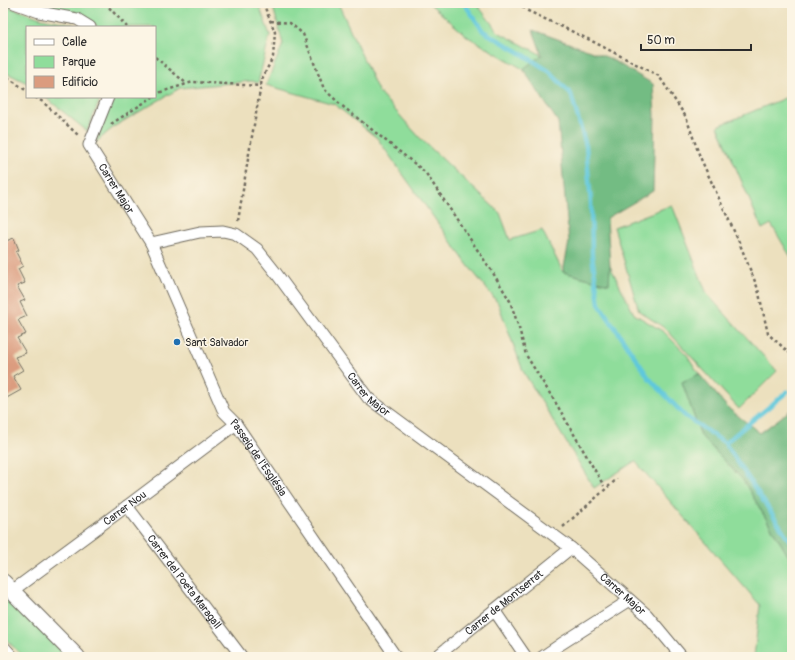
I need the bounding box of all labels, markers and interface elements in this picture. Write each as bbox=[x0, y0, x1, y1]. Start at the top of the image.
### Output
legend bbox=[26, 26, 156, 98]
scale bar bbox=[641, 26, 751, 52]
text: 50 m bbox=[647, 33, 675, 48]
text: Calle bbox=[62, 35, 87, 50]
text: Parque bbox=[62, 55, 96, 70]
text: Edificio bbox=[62, 75, 98, 90]
street label: Carrer Major bbox=[95, 161, 137, 216]
place label: Sant Salvador bbox=[185, 336, 248, 349]
marker: Sant Salvador bbox=[172, 337, 182, 347]
street label: Carrer Major bbox=[344, 370, 393, 419]
street label: Passeig de l'Església bbox=[227, 416, 289, 499]
street label: Carrer Nou bbox=[101, 488, 149, 528]
street label: Carrer del Poeta Maragall bbox=[144, 532, 224, 631]
street label: Carrer de Montserrat bbox=[462, 567, 546, 638]
street label: Carrer Major bbox=[597, 571, 648, 618]

